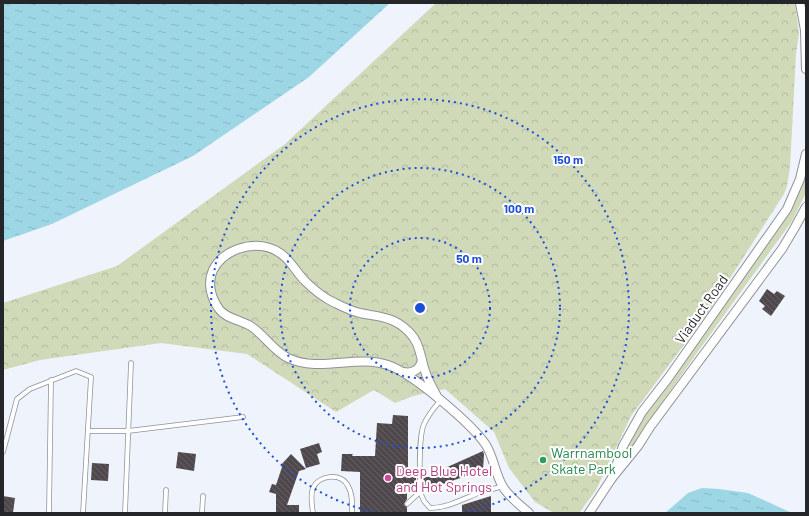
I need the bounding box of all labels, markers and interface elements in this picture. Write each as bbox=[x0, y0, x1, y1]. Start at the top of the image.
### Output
text: 150 m bbox=[553, 152, 583, 166]
text: 100 m bbox=[504, 201, 534, 215]
text: 50 m bbox=[456, 251, 482, 265]
street label: Viaduct Road bbox=[671, 271, 731, 347]
centre of rings bbox=[413, 301, 427, 315]
place label: Warrnambool Skate Park bbox=[551, 444, 632, 477]
marker: Warrnambool Skate Park bbox=[538, 455, 548, 465]
place label: Deep Blue Hotel and Hot Springs bbox=[396, 462, 492, 495]
marker: Deep Blue Hotel and Hot Springs bbox=[383, 473, 393, 483]

